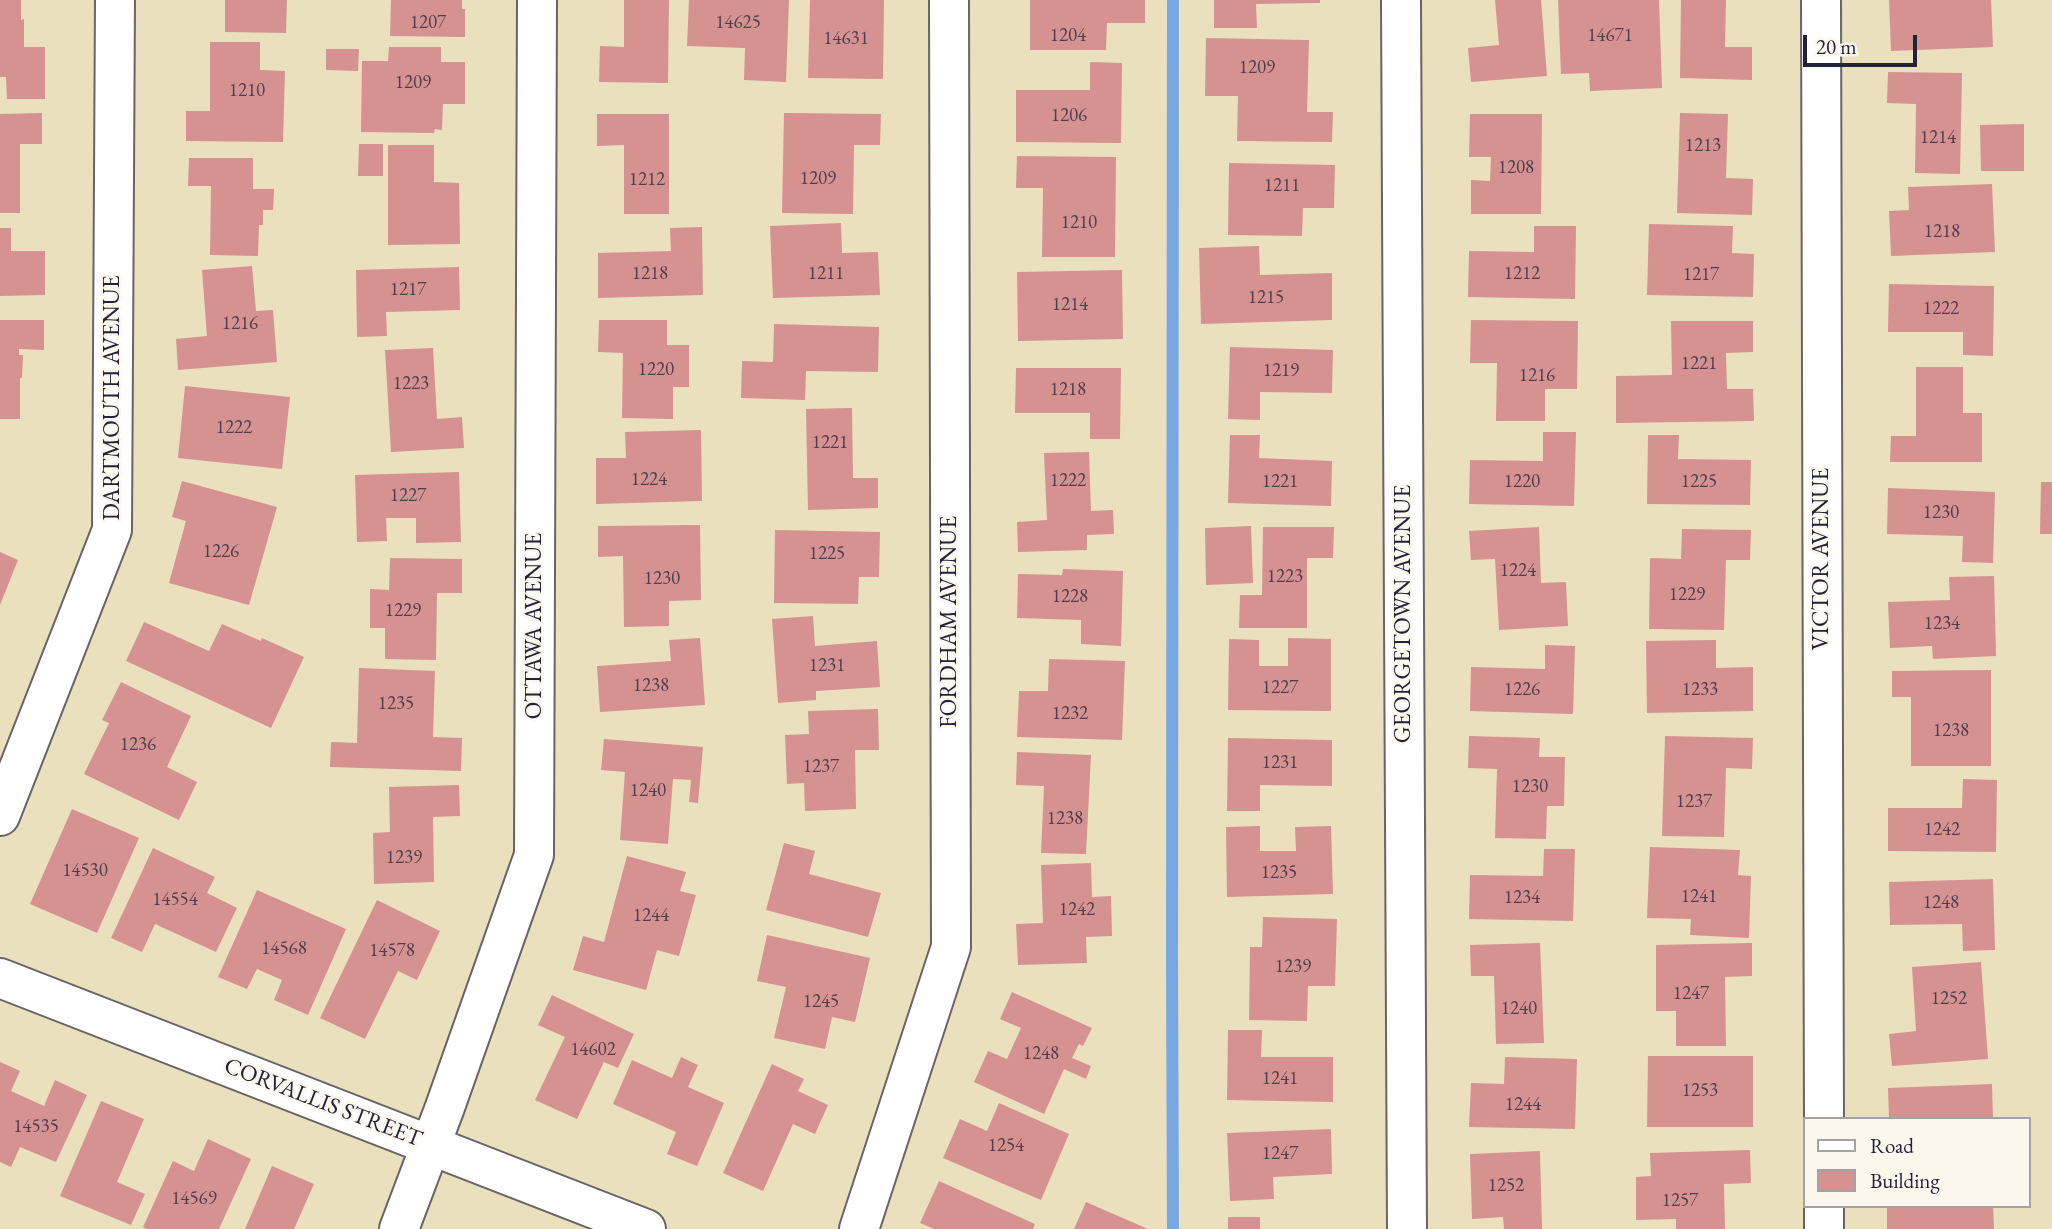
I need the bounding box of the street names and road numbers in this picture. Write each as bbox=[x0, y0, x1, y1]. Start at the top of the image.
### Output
street label: DARTMOUTH AVENUE bbox=[99, 275, 127, 521]
street label: VICTOR AVENUE bbox=[1808, 468, 1836, 650]
street label: GEORGETOWN AVENUE bbox=[1390, 485, 1418, 743]
street label: FORDHAM AVENUE bbox=[936, 516, 964, 728]
street label: OTTAWA AVENUE bbox=[521, 533, 549, 719]
street label: CORVALLIS STREET bbox=[220, 1053, 426, 1153]

